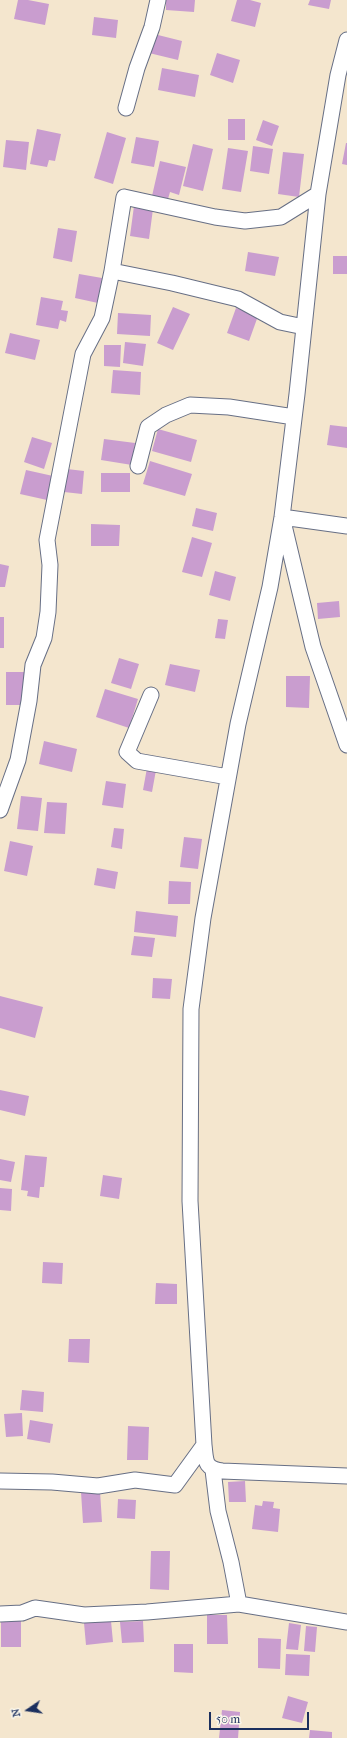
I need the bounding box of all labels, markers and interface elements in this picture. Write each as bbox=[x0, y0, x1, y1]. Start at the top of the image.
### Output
north arrow bbox=[8, 1690, 48, 1730]
scale bar bbox=[211, 1704, 311, 1730]
text: N bbox=[9, 1707, 23, 1718]
text: 50 m bbox=[216, 1712, 240, 1726]

